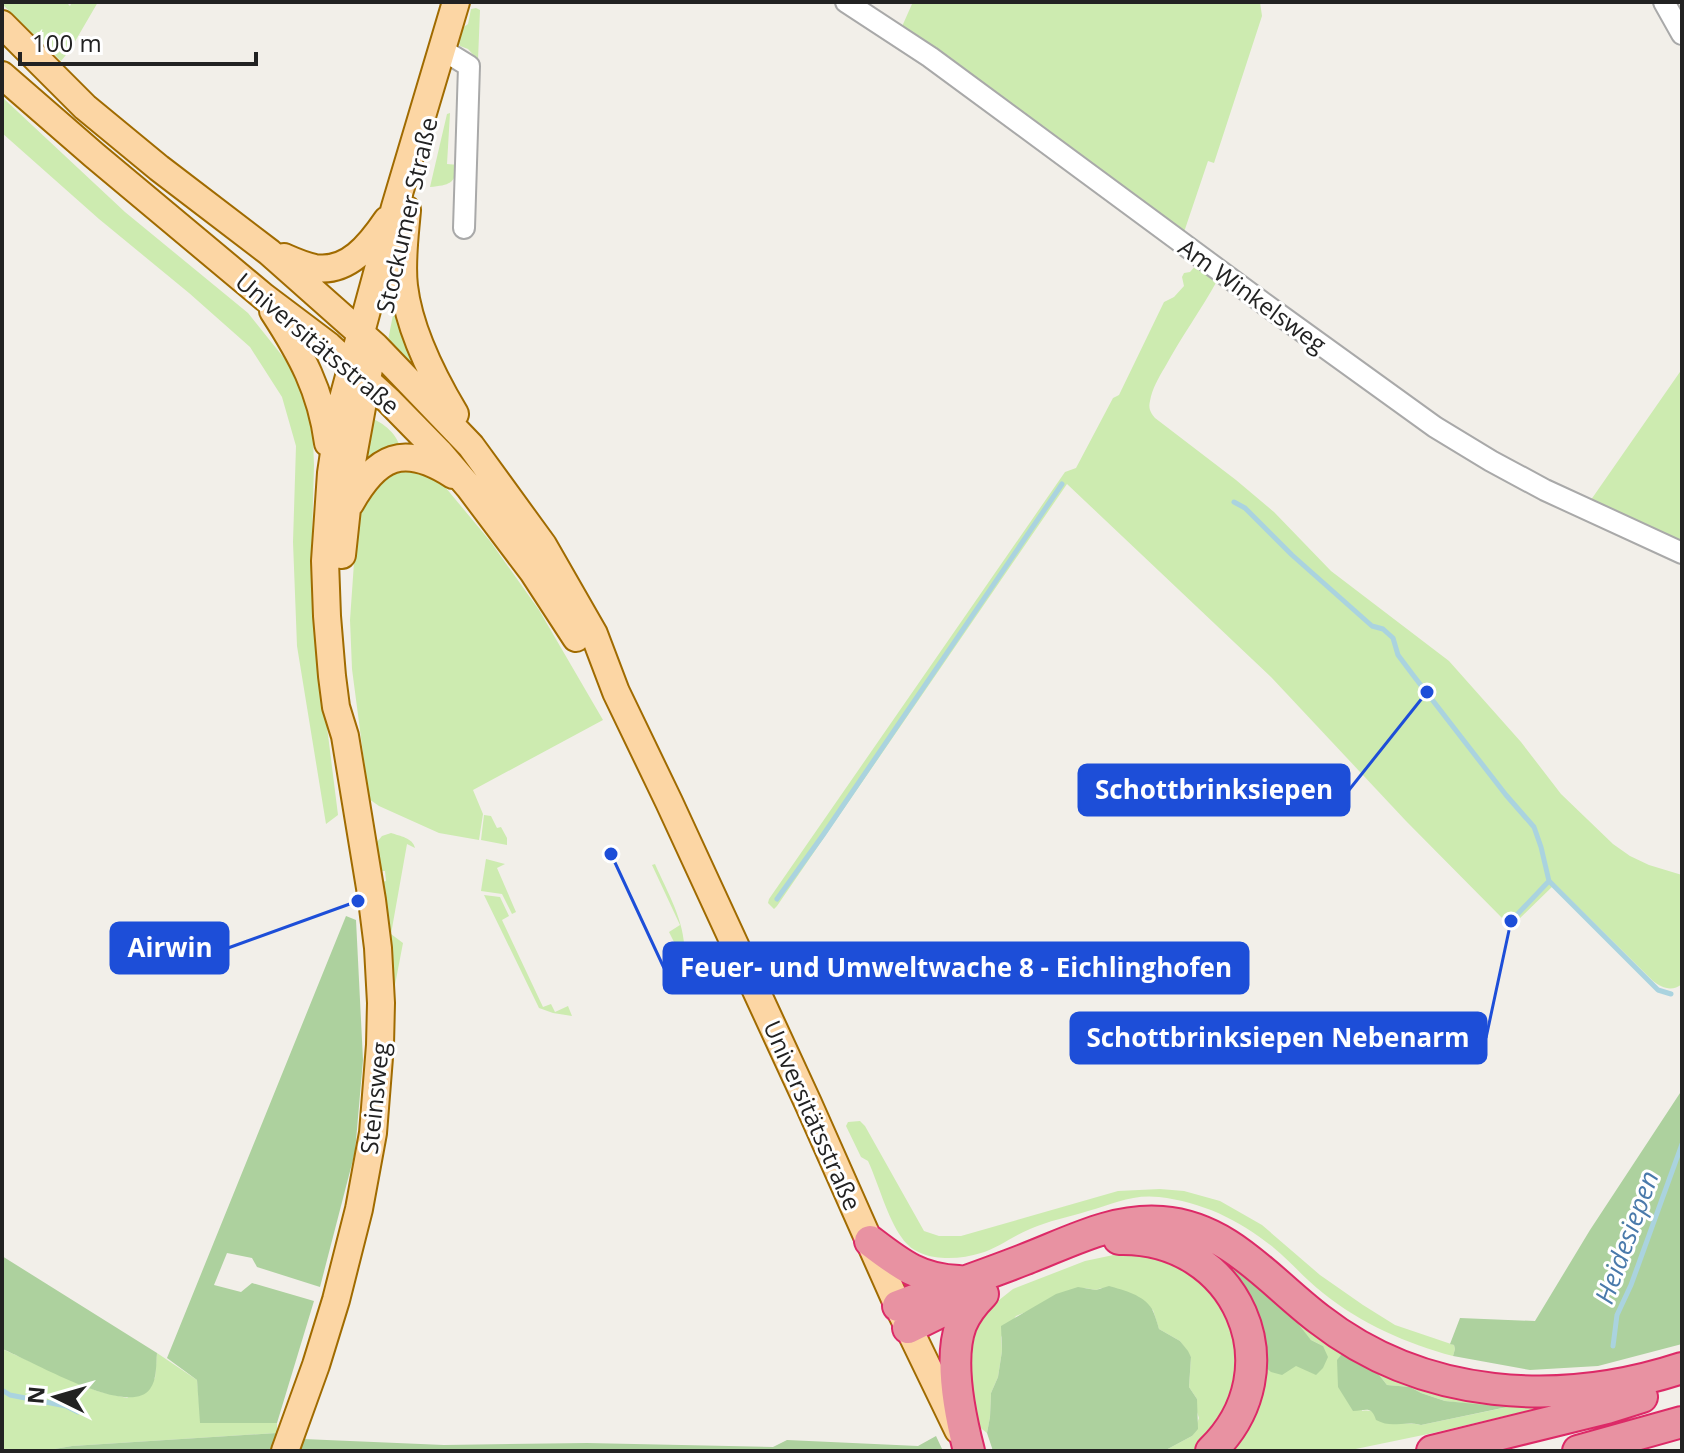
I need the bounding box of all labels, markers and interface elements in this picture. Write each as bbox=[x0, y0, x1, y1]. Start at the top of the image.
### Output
scale bar bbox=[20, 16, 256, 66]
text: 100 m bbox=[32, 26, 102, 59]
street label: Stockumer Straße bbox=[367, 114, 445, 316]
street label: Am Winkelsweg bbox=[1172, 230, 1334, 360]
street label: Universitätsstraße bbox=[229, 265, 407, 421]
callout: Schottbrinksiepen bbox=[1079, 765, 1349, 815]
text: Schottbrinksiepen bbox=[1095, 771, 1333, 807]
callout: Airwin bbox=[111, 923, 228, 973]
text: Airwin bbox=[128, 929, 212, 965]
callout: Feuer- und Umweltwache 8 - Eichlinghofen bbox=[664, 943, 1248, 993]
text: Feuer- und Umweltwache 8 - Eichlinghofen bbox=[680, 949, 1232, 985]
callout: Schottbrinksiepen Nebenarm bbox=[1071, 1013, 1486, 1063]
street label: Universitätsstraße bbox=[756, 1015, 870, 1215]
text: Schottbrinksiepen Nebenarm bbox=[1086, 1019, 1470, 1055]
street label: Steinsweg bbox=[352, 1040, 396, 1156]
water label: Heidesiepen bbox=[1585, 1166, 1667, 1308]
north arrow bbox=[16, 1357, 96, 1437]
text: N bbox=[19, 1385, 51, 1405]

